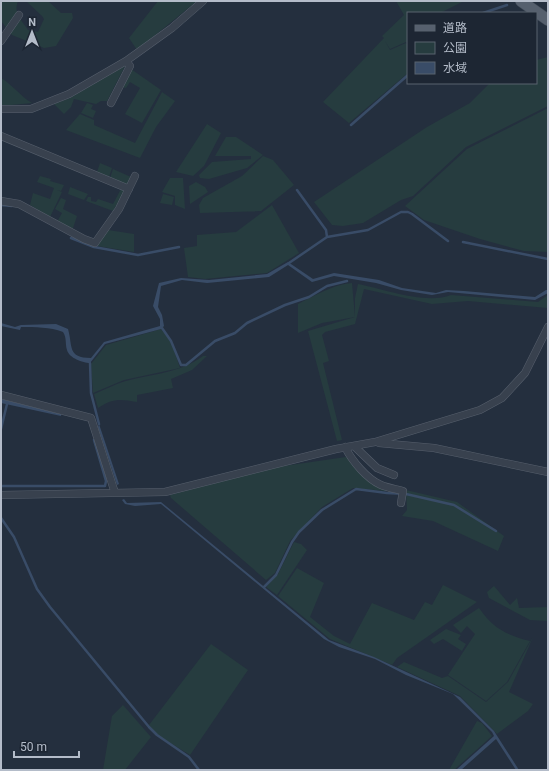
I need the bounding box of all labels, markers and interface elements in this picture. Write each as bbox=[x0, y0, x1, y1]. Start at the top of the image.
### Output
north arrow bbox=[12, 12, 52, 52]
legend bbox=[407, 12, 537, 84]
text: N bbox=[28, 16, 36, 29]
text: 道路 bbox=[443, 21, 467, 35]
text: 公園 bbox=[443, 41, 467, 55]
text: 水域 bbox=[443, 61, 467, 75]
scale bar bbox=[14, 733, 79, 759]
text: 50 m bbox=[20, 740, 47, 754]

